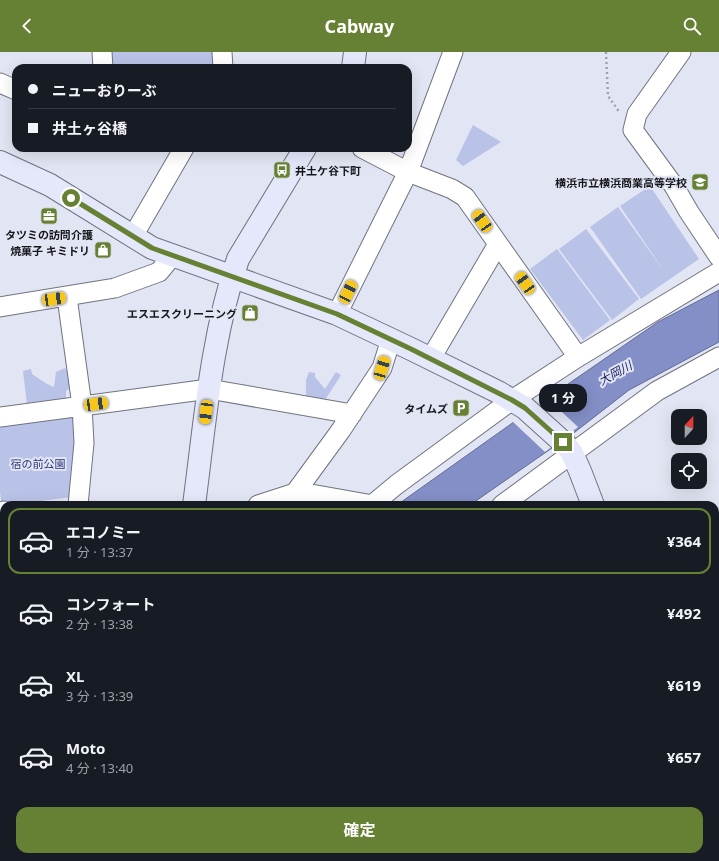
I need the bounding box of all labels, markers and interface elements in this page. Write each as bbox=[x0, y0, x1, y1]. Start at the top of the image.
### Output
text: Cabway bbox=[325, 14, 394, 38]
icon: back bbox=[16, 15, 38, 37]
icon: search bbox=[681, 15, 703, 37]
text: ニューおりーぶ bbox=[52, 80, 156, 100]
text: 井土ヶ谷橋 bbox=[52, 118, 127, 138]
bus stop icon: 井土ケ谷下町 bbox=[272, 160, 292, 180]
place label: 井土ケ谷下町 bbox=[295, 163, 361, 178]
school or university icon: 横浜市立横浜商業高等学校 bbox=[690, 172, 710, 192]
place label: 横浜市立横浜商業高等学校 bbox=[555, 175, 687, 190]
route start bbox=[62, 189, 80, 207]
office icon: タツミの訪問介護 bbox=[39, 206, 59, 226]
car bbox=[470, 208, 494, 234]
place label: タツミの訪問介護 bbox=[5, 227, 93, 242]
shop icon: 焼菓子 キミドリ bbox=[93, 240, 113, 260]
place label: 焼菓子 キミドリ bbox=[10, 243, 90, 258]
car bbox=[513, 270, 537, 296]
car bbox=[337, 279, 359, 305]
car bbox=[41, 291, 67, 307]
shop icon: エスエスクリーニング bbox=[240, 303, 260, 323]
place label: エスエスクリーニング bbox=[127, 306, 237, 321]
car bbox=[373, 355, 391, 381]
water label: 大岡川 bbox=[595, 356, 637, 389]
callout: 1 分 bbox=[539, 384, 587, 412]
text: 1 分 bbox=[551, 389, 575, 407]
car bbox=[83, 396, 109, 412]
parking icon: タイムズ bbox=[451, 398, 471, 418]
car bbox=[199, 399, 213, 425]
place label: タイムズ bbox=[404, 401, 448, 416]
north arrow bbox=[671, 409, 707, 445]
map controls bbox=[671, 409, 707, 489]
route end bbox=[554, 433, 572, 451]
button: locate bbox=[671, 453, 707, 489]
park label: 宿の前公園 bbox=[11, 456, 66, 471]
text: エコノミー bbox=[66, 522, 141, 542]
icon: car bbox=[18, 523, 54, 559]
text: ¥364 bbox=[667, 531, 701, 551]
text: 1 分 · 13:37 bbox=[66, 543, 133, 561]
text: コンフォート bbox=[66, 594, 156, 614]
icon: car bbox=[18, 595, 54, 631]
text: ¥492 bbox=[667, 603, 701, 623]
text: 2 分 · 13:38 bbox=[66, 615, 133, 633]
text: XL bbox=[66, 666, 84, 686]
icon: car bbox=[18, 667, 54, 703]
text: ¥619 bbox=[667, 675, 701, 695]
text: 3 分 · 13:39 bbox=[66, 687, 133, 705]
text: Moto bbox=[66, 738, 105, 758]
icon: car bbox=[18, 739, 54, 775]
text: ¥657 bbox=[667, 747, 701, 767]
text: 4 分 · 13:40 bbox=[66, 759, 133, 777]
button: 確定 bbox=[16, 807, 703, 853]

